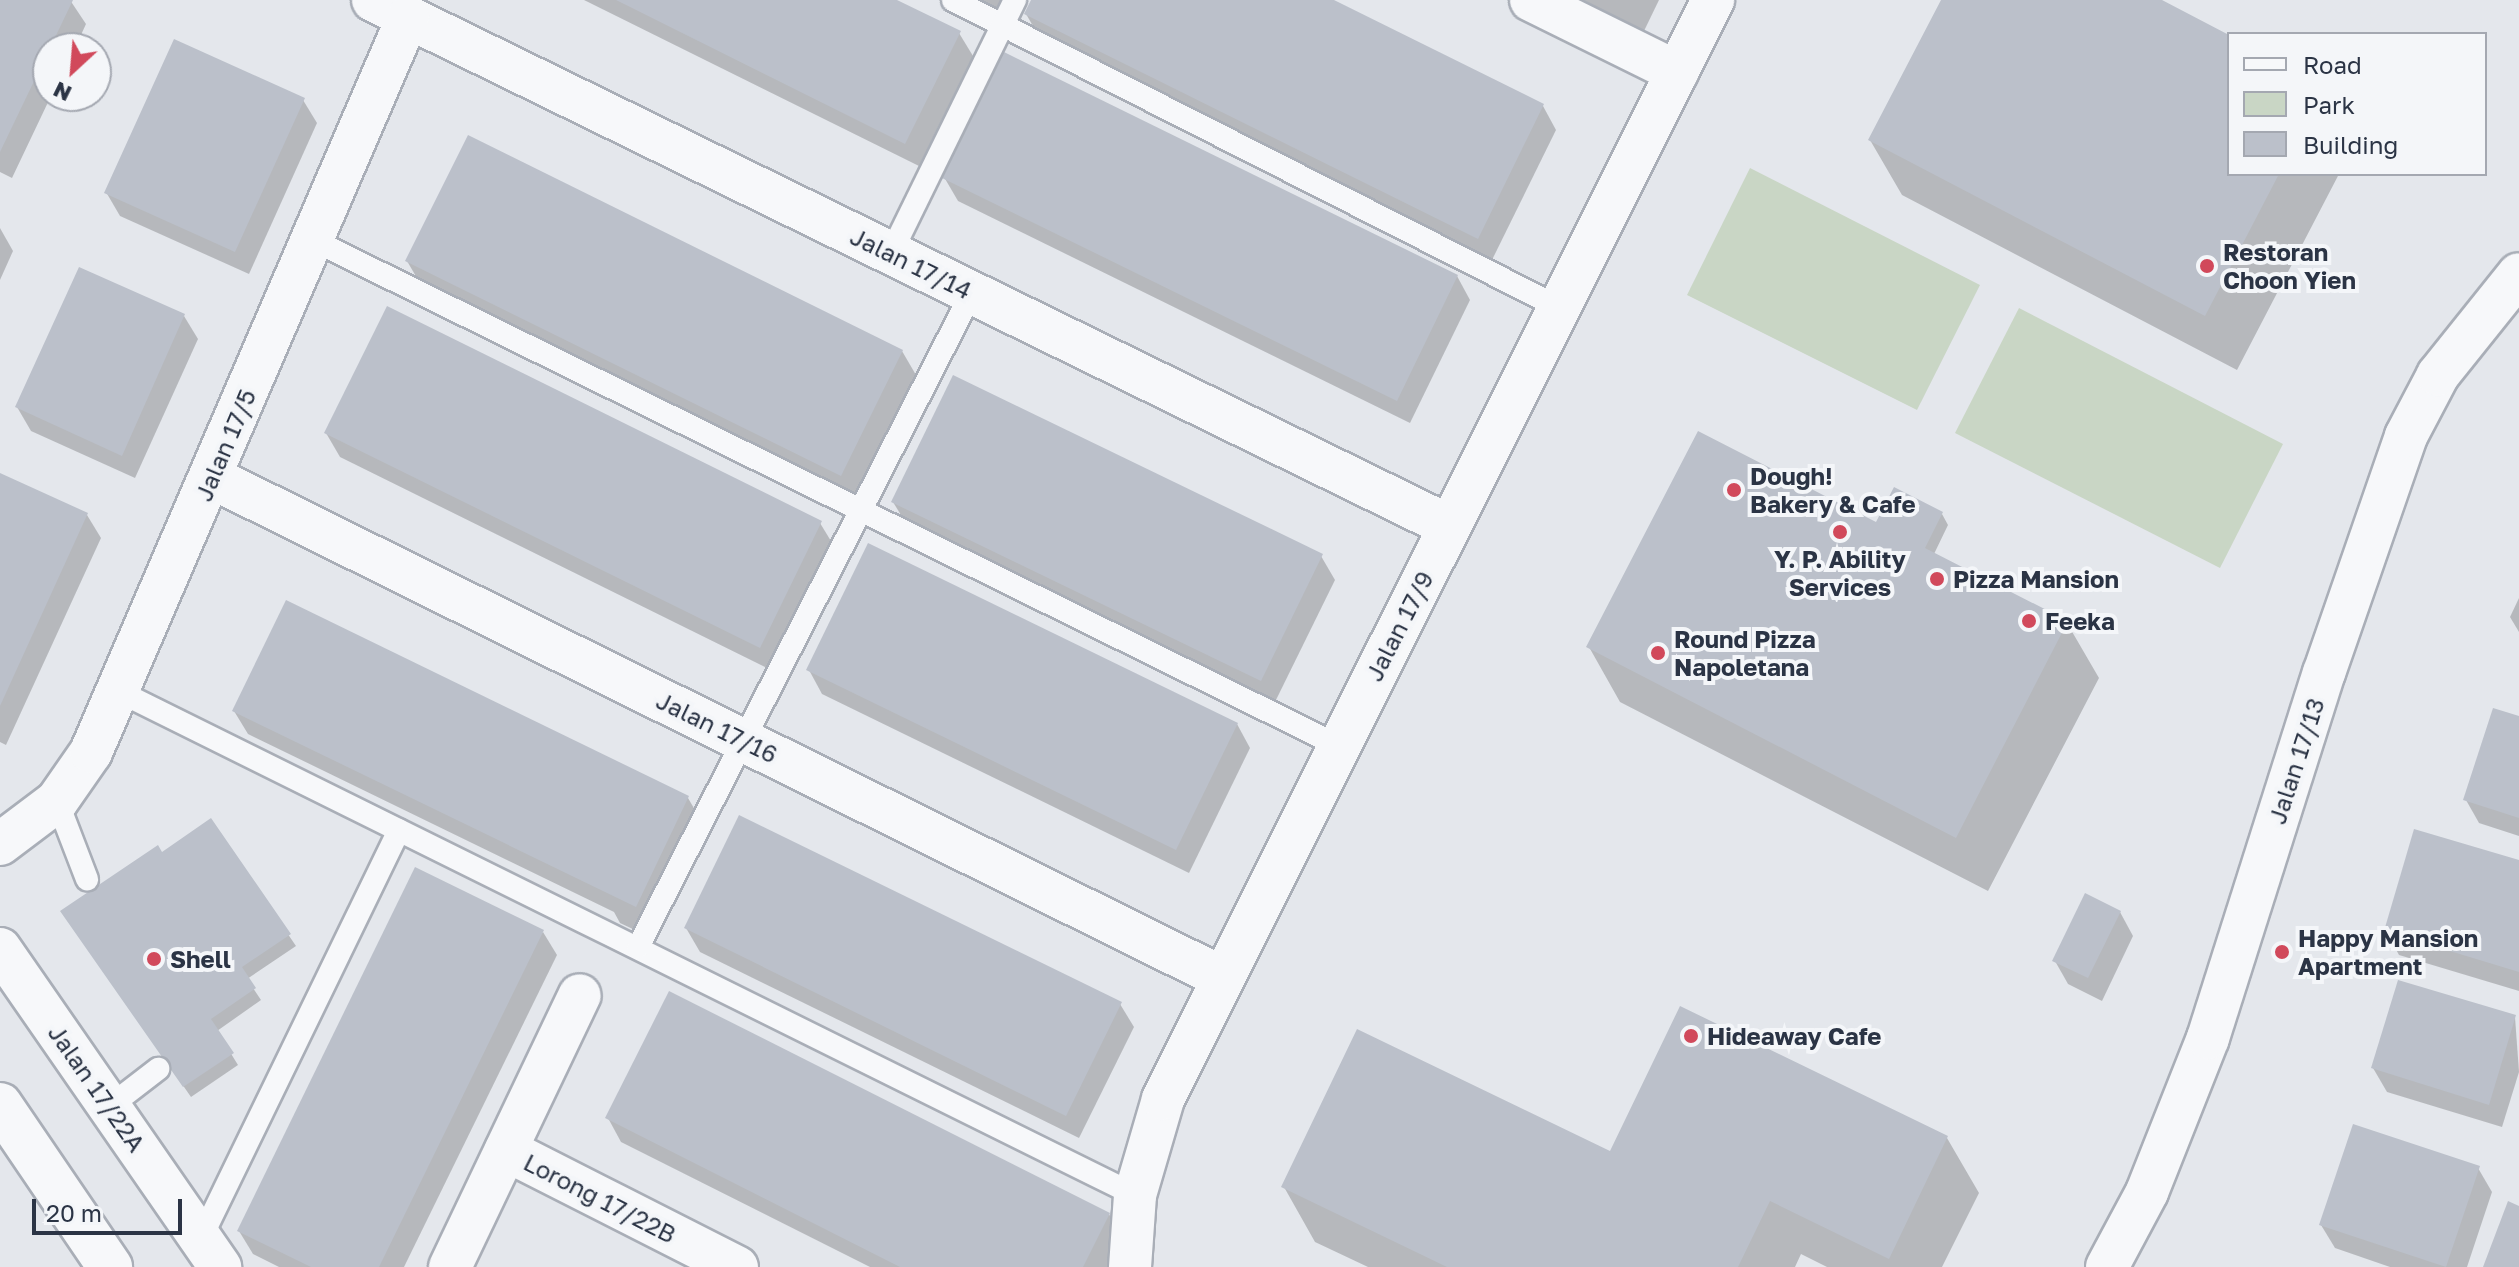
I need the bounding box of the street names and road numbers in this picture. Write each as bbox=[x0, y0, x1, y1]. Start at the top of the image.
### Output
street label: Jalan 17/14 bbox=[846, 221, 976, 305]
street label: Jalan 17/5 bbox=[189, 385, 261, 505]
street label: Jalan 17/9 bbox=[1359, 566, 1439, 686]
street label: Jalan 17/16 bbox=[652, 685, 782, 769]
street label: Jalan 17/13 bbox=[2262, 695, 2330, 827]
street label: Jalan 17/22A bbox=[43, 1019, 151, 1157]
street label: Lorong 17/22B bbox=[519, 1147, 681, 1249]

